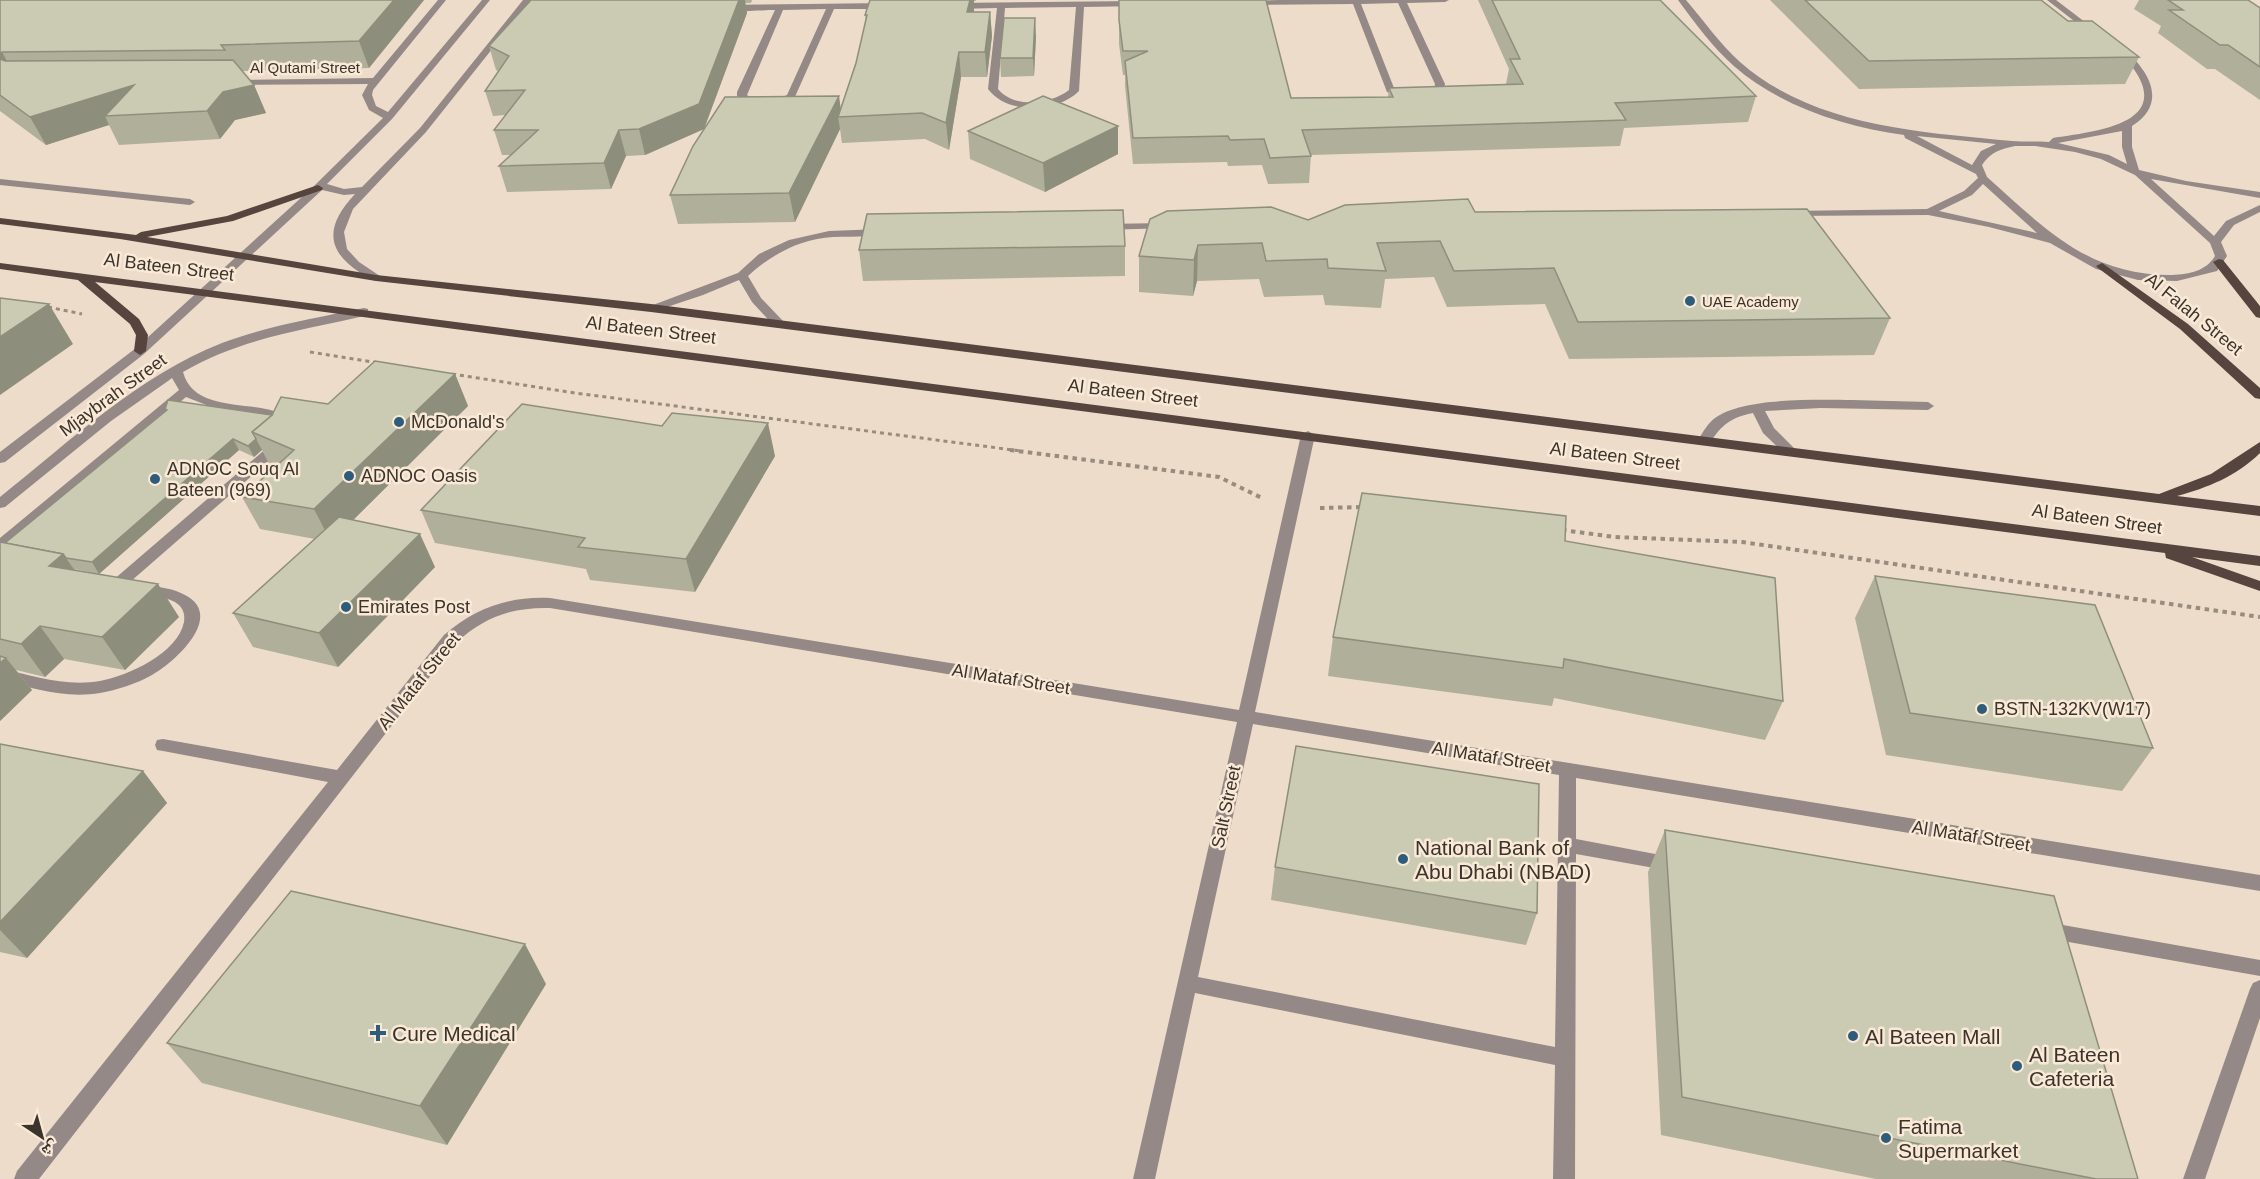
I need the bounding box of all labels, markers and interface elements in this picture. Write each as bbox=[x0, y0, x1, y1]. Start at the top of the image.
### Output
street label: Al Qutami Street bbox=[250, 59, 361, 76]
street label: Al Bateen Street bbox=[103, 249, 235, 285]
street label: Al Falah Street bbox=[2141, 269, 2247, 359]
place label: UAE Academy bbox=[1702, 293, 1799, 310]
marker: UAE Academy bbox=[1683, 294, 1697, 308]
street label: Al Bateen Street bbox=[585, 312, 717, 348]
street label: Mjaybrah Street bbox=[56, 350, 170, 440]
street label: Al Bateen Street bbox=[1067, 375, 1199, 411]
place label: McDonald's bbox=[411, 412, 504, 432]
marker: McDonald's bbox=[392, 415, 406, 429]
street label: Al Bateen Street bbox=[1549, 438, 1681, 474]
place label: ADNOC Souq Al Bateen (969) bbox=[167, 459, 299, 500]
place label: ADNOC Oasis bbox=[361, 466, 477, 486]
marker: ADNOC Oasis bbox=[342, 469, 356, 483]
marker: ADNOC Souq Al Bateen (969) bbox=[148, 472, 162, 486]
street label: Al Bateen Street bbox=[2031, 500, 2163, 538]
place label: Emirates Post bbox=[358, 597, 470, 617]
marker: Emirates Post bbox=[339, 600, 353, 614]
street label: Al Mataf Street bbox=[374, 628, 464, 734]
street label: Al Mataf Street bbox=[951, 660, 1071, 698]
place label: BSTN-132KV(W17) bbox=[1994, 699, 2151, 719]
marker: BSTN-132KV(W17) bbox=[1975, 702, 1989, 716]
street label: Al Mataf Street bbox=[1431, 738, 1551, 776]
street label: Salt Street bbox=[1207, 764, 1245, 850]
street label: Al Mataf Street bbox=[1911, 817, 2031, 855]
place label: National Bank of Abu Dhabi (NBAD) bbox=[1415, 836, 1591, 883]
marker: National Bank of Abu Dhabi (NBAD) bbox=[1396, 852, 1410, 866]
place label: Cure Medical bbox=[392, 1022, 516, 1045]
marker: Cure Medical bbox=[369, 1024, 387, 1042]
place label: Al Bateen Mall bbox=[1865, 1025, 2000, 1048]
marker: Al Bateen Mall bbox=[1846, 1029, 1860, 1043]
place label: Al Bateen Cafeteria bbox=[2029, 1043, 2120, 1090]
marker: Al Bateen Cafeteria bbox=[2010, 1059, 2024, 1073]
north arrow bbox=[12, 1107, 72, 1167]
place label: Fatima Supermarket bbox=[1898, 1115, 2018, 1162]
marker: Fatima Supermarket bbox=[1879, 1131, 1893, 1145]
text: ش bbox=[38, 1136, 62, 1161]

